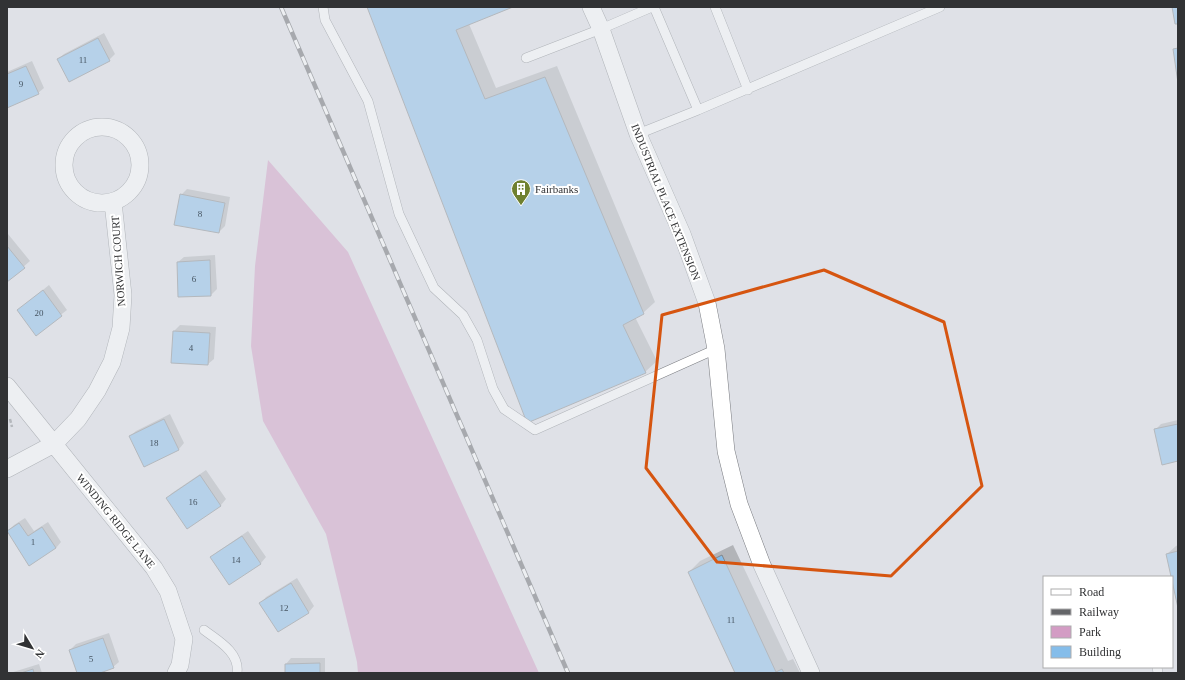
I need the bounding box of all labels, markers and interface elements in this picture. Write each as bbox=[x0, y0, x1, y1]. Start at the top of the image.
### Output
house number: 11 bbox=[79, 55, 87, 65]
house number: 9 bbox=[19, 79, 24, 89]
street label: INDUSTRIAL PLACE EXTENSION bbox=[629, 122, 703, 282]
building icon: Fairbanks bbox=[510, 178, 532, 206]
place label: Fairbanks bbox=[535, 183, 578, 195]
house number: 8 bbox=[198, 209, 203, 219]
street label: NORWICH COURT bbox=[109, 215, 127, 307]
house number: 6 bbox=[192, 274, 197, 284]
house number: 20 bbox=[35, 308, 44, 318]
house number: 4 bbox=[189, 343, 194, 353]
house number: 18 bbox=[150, 438, 159, 448]
street label: WINDING RIDGE LANE bbox=[74, 471, 158, 571]
house number: 16 bbox=[189, 497, 198, 507]
house number: 1 bbox=[31, 537, 35, 547]
house number: 14 bbox=[232, 555, 241, 565]
legend bbox=[1043, 576, 1173, 668]
text: Road bbox=[1079, 585, 1104, 599]
house number: 12 bbox=[280, 603, 289, 613]
text: Railway bbox=[1079, 605, 1119, 619]
house number: 11 bbox=[727, 615, 735, 625]
text: Park bbox=[1079, 625, 1101, 639]
north arrow bbox=[12, 628, 52, 668]
text: Building bbox=[1079, 645, 1121, 659]
text: N bbox=[33, 647, 47, 661]
house number: 5 bbox=[89, 654, 94, 664]

